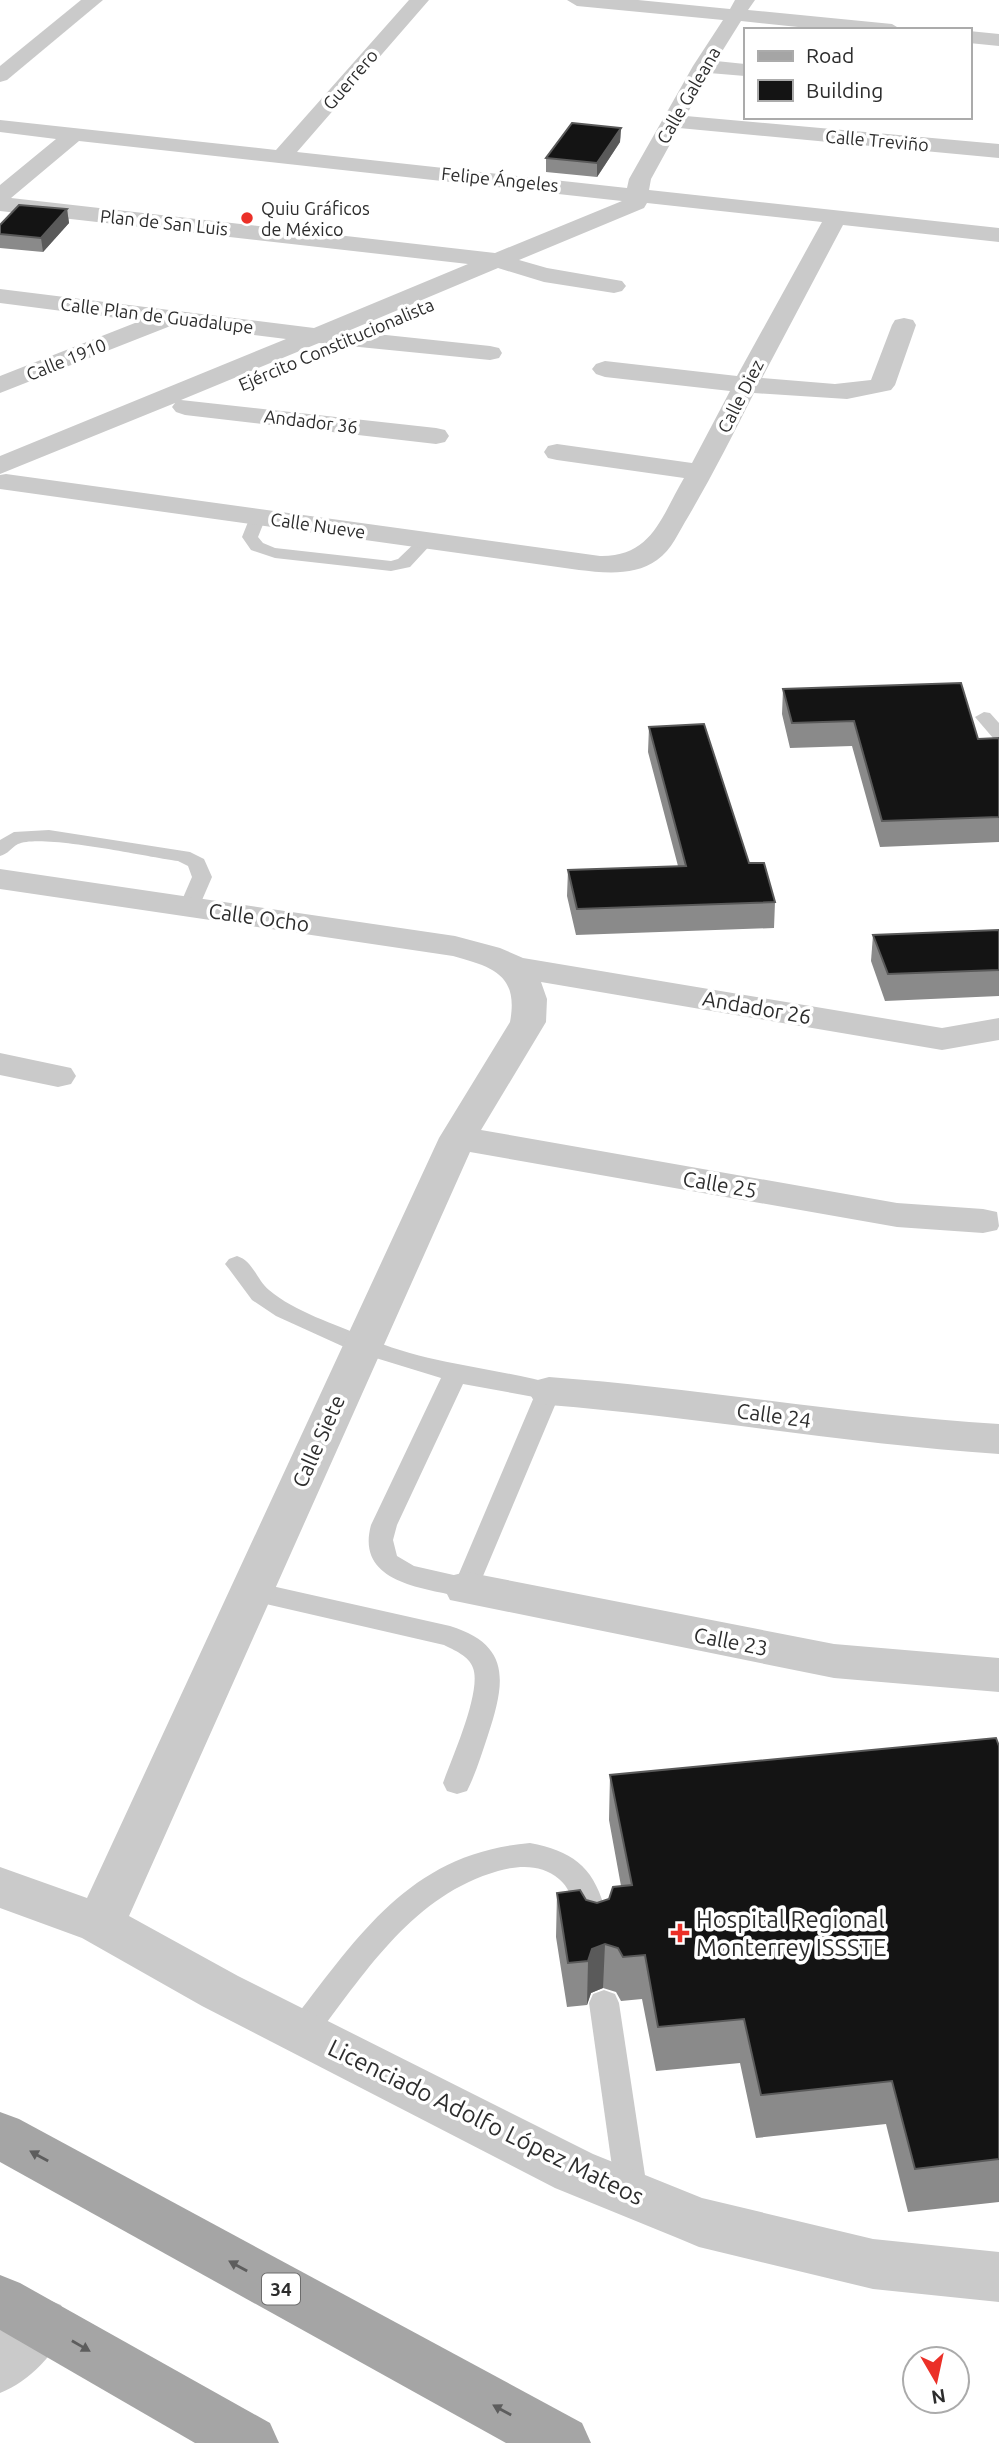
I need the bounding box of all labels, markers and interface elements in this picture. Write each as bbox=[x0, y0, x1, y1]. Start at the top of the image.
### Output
legend bbox=[744, 28, 971, 119]
street label: Calle Galeana bbox=[652, 43, 724, 147]
text: Road bbox=[806, 43, 854, 67]
street label: Guerrero bbox=[318, 45, 382, 113]
text: Building bbox=[806, 78, 883, 102]
street label: Calle Treviño bbox=[824, 126, 930, 154]
street label: Felipe Ángeles bbox=[440, 162, 560, 195]
place label: Quiu Gráficos de México bbox=[261, 198, 370, 239]
street label: Plan de San Luis bbox=[99, 205, 229, 239]
marker: Quiu Gráficos de México bbox=[239, 210, 255, 226]
street label: Calle Plan de Guadalupe bbox=[59, 293, 255, 337]
street label: Ejército Constitucionalista bbox=[235, 294, 437, 394]
street label: Calle 1910 bbox=[23, 334, 109, 384]
street label: Calle Diez bbox=[713, 356, 767, 436]
street label: Andador 36 bbox=[263, 405, 359, 437]
street label: Calle Nueve bbox=[269, 508, 367, 542]
street label: Calle Ocho bbox=[207, 898, 311, 936]
street label: Andador 26 bbox=[701, 986, 813, 1028]
street label: Calle 25 bbox=[681, 1166, 759, 1202]
street label: Calle Siete bbox=[287, 1391, 349, 1491]
street label: Calle 24 bbox=[735, 1398, 813, 1432]
street label: Calle 23 bbox=[692, 1622, 770, 1660]
place label: Hospital Regional Monterrey ISSSTE bbox=[696, 1906, 886, 1961]
marker: Hospital Regional Monterrey ISSSTE bbox=[670, 1923, 690, 1943]
street label: Licenciado Adolfo López Mateos bbox=[324, 2034, 648, 2210]
one-way arrow bbox=[29, 2150, 49, 2162]
one-way arrow bbox=[228, 2260, 248, 2272]
road number: 34 bbox=[262, 2274, 300, 2304]
one-way arrow bbox=[71, 2340, 91, 2352]
north arrow bbox=[901, 2345, 971, 2415]
text: N bbox=[930, 2385, 947, 2409]
one-way arrow bbox=[493, 2404, 512, 2416]

